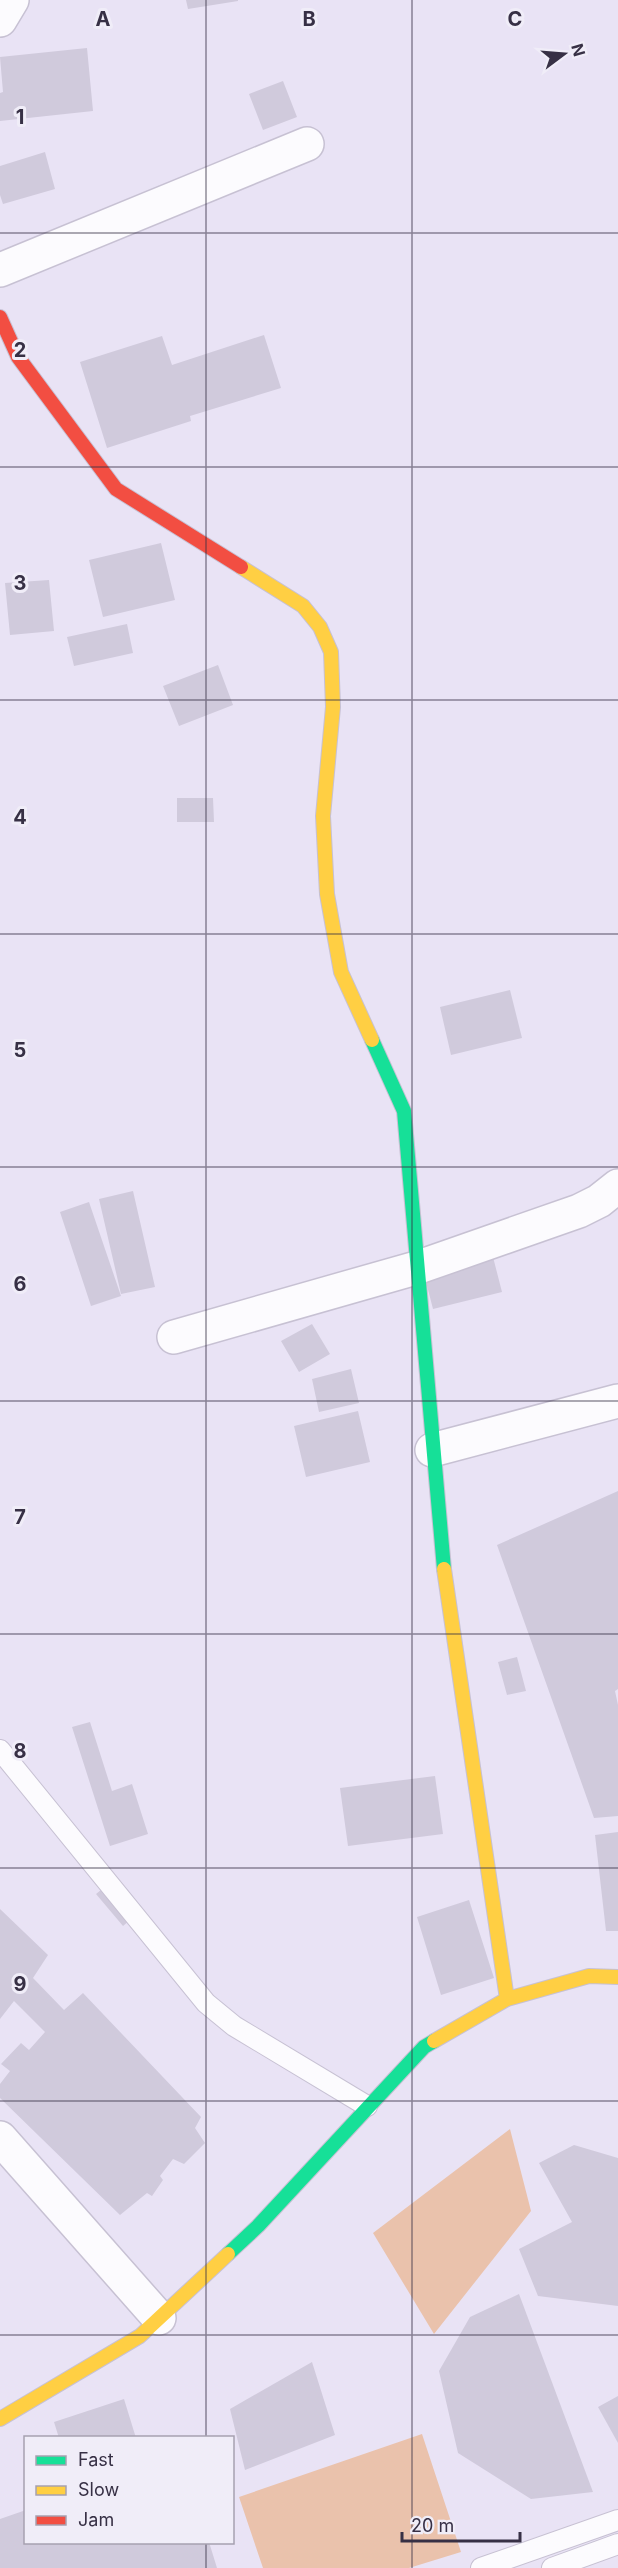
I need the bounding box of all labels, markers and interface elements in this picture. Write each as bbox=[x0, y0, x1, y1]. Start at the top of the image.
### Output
text: A bbox=[96, 7, 111, 31]
text: B bbox=[302, 7, 316, 31]
text: C bbox=[508, 7, 522, 31]
north arrow bbox=[534, 24, 594, 84]
text: N bbox=[567, 41, 590, 58]
text: 1 bbox=[16, 105, 24, 129]
text: 2 bbox=[14, 338, 26, 362]
text: 3 bbox=[14, 571, 26, 595]
text: 4 bbox=[13, 805, 27, 829]
text: 5 bbox=[14, 1038, 26, 1062]
text: 6 bbox=[14, 1272, 27, 1296]
text: 7 bbox=[14, 1505, 26, 1529]
text: 8 bbox=[13, 1739, 27, 1763]
text: 9 bbox=[14, 1972, 27, 1996]
legend bbox=[24, 2436, 234, 2544]
text: Fast bbox=[78, 2449, 114, 2470]
text: Slow bbox=[78, 2479, 119, 2500]
scale bar bbox=[402, 2505, 520, 2543]
text: Jam bbox=[78, 2509, 114, 2530]
text: 20 m bbox=[411, 2515, 454, 2536]

